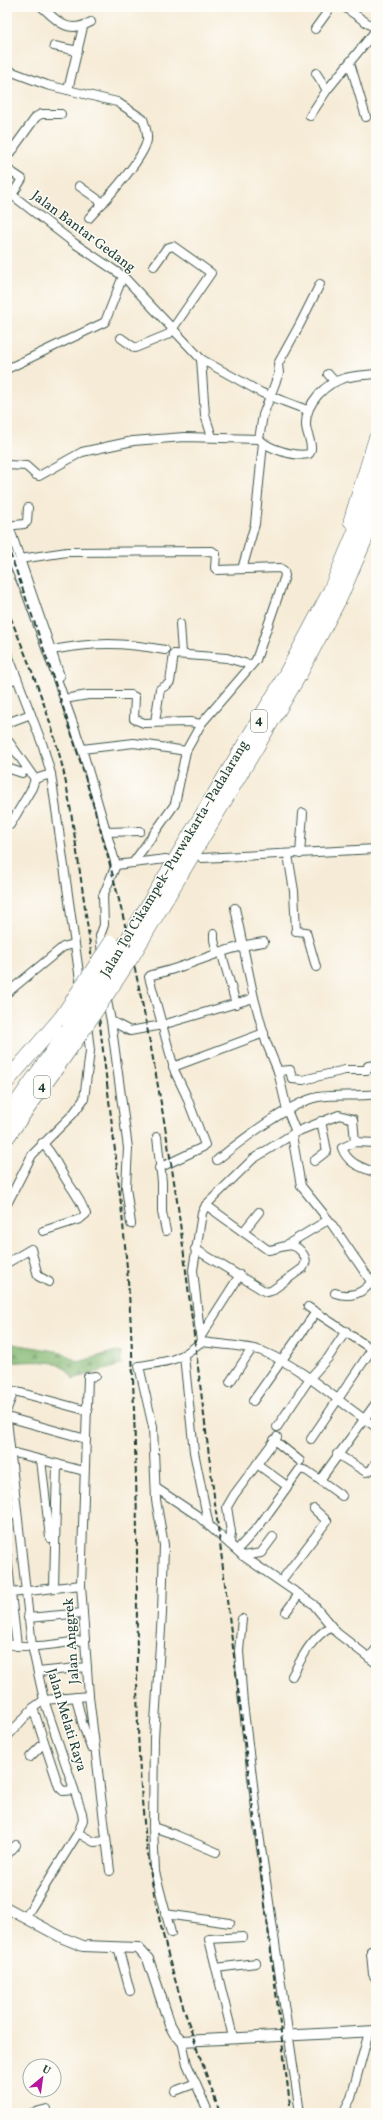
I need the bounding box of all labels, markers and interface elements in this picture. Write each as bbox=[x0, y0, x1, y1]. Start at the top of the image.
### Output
street label: Jalan Bantar Gedang bbox=[27, 187, 139, 277]
road number: 4 bbox=[251, 710, 267, 732]
street label: Jalan Tol Cikampek–Purwakarta–Padalarang bbox=[96, 737, 254, 981]
road number: 4 bbox=[34, 1076, 50, 1098]
street label: Jalan Anggrek bbox=[59, 1597, 84, 1685]
street label: Jalan Melati Raya bbox=[41, 1666, 91, 1774]
north arrow bbox=[22, 2058, 62, 2098]
text: U bbox=[39, 2062, 53, 2079]

